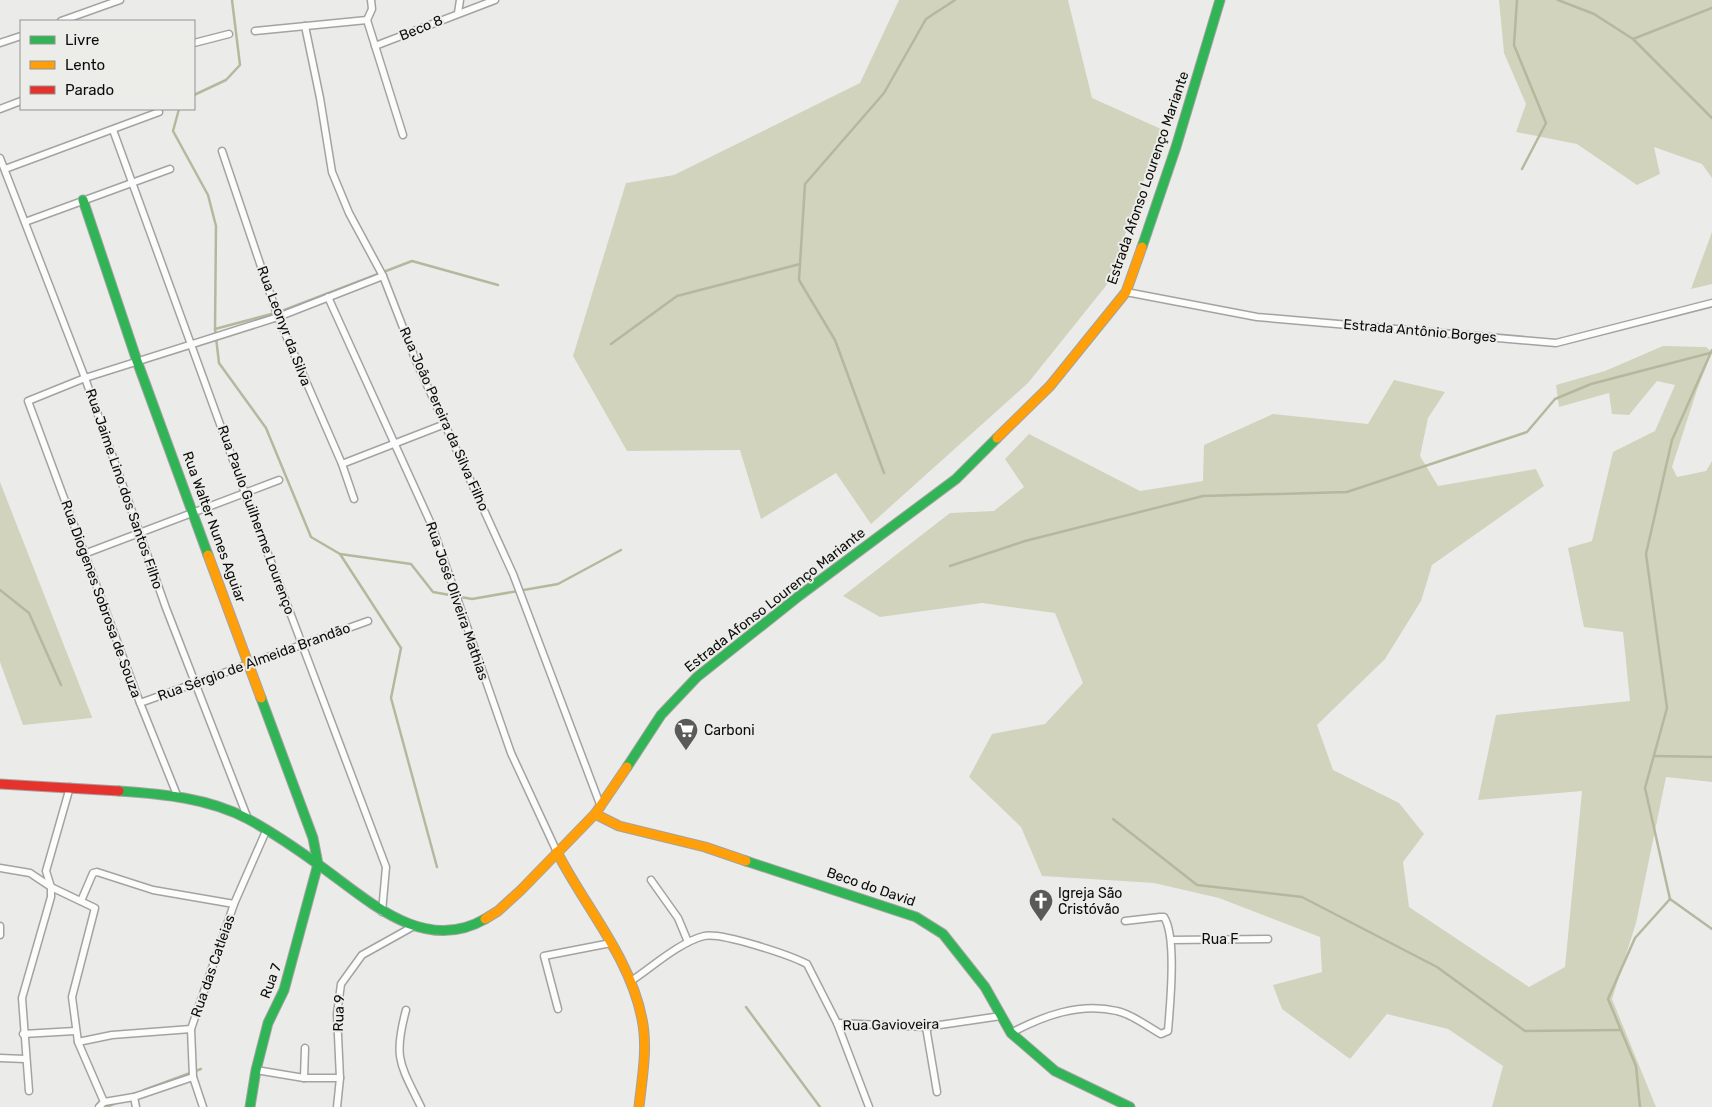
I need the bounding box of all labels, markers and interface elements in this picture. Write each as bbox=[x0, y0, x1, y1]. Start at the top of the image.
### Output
street label: Beco 8 bbox=[397, 12, 445, 44]
legend bbox=[20, 20, 195, 110]
text: Livre bbox=[65, 31, 99, 49]
text: Lento bbox=[65, 56, 105, 74]
street label: Estrada Afonso Lourenço Mariante bbox=[1103, 69, 1193, 287]
text: Parado bbox=[65, 81, 114, 99]
street label: Rua Leonyr da Silva bbox=[253, 264, 315, 388]
street label: Estrada Antônio Borges bbox=[1343, 316, 1497, 346]
street label: Rua João Pereira da Silva Filho bbox=[396, 324, 492, 514]
street label: Rua Jaime Lino dos Santos Filho bbox=[82, 386, 166, 592]
street label: Rua Paulo Guilherme Lourenço bbox=[214, 423, 298, 617]
street label: Rua Walter Nunes Aguiar bbox=[179, 449, 249, 605]
street label: Rua Diogenes Sobrosa de Souza bbox=[57, 498, 145, 700]
street label: Rua José Oliveira Mathias bbox=[422, 520, 492, 682]
street label: Estrada Afonso Lourenço Mariante bbox=[681, 524, 869, 676]
street label: Rua Sérgio de Almeida Brandão bbox=[155, 619, 353, 705]
supermarket icon: Carboni bbox=[673, 717, 699, 751]
place label: Carboni bbox=[704, 722, 755, 739]
street label: Beco do David bbox=[824, 864, 918, 910]
place label: Igreja São Cristóvão bbox=[1058, 885, 1122, 918]
church icon: Igreja São Cristóvão bbox=[1028, 888, 1054, 922]
street label: Rua das Catleias bbox=[187, 912, 239, 1020]
street label: Rua F bbox=[1202, 931, 1238, 948]
street label: Rua 7 bbox=[257, 961, 285, 1001]
street label: Rua 9 bbox=[330, 994, 348, 1032]
street label: Rua Gavioveira bbox=[843, 1016, 939, 1034]

